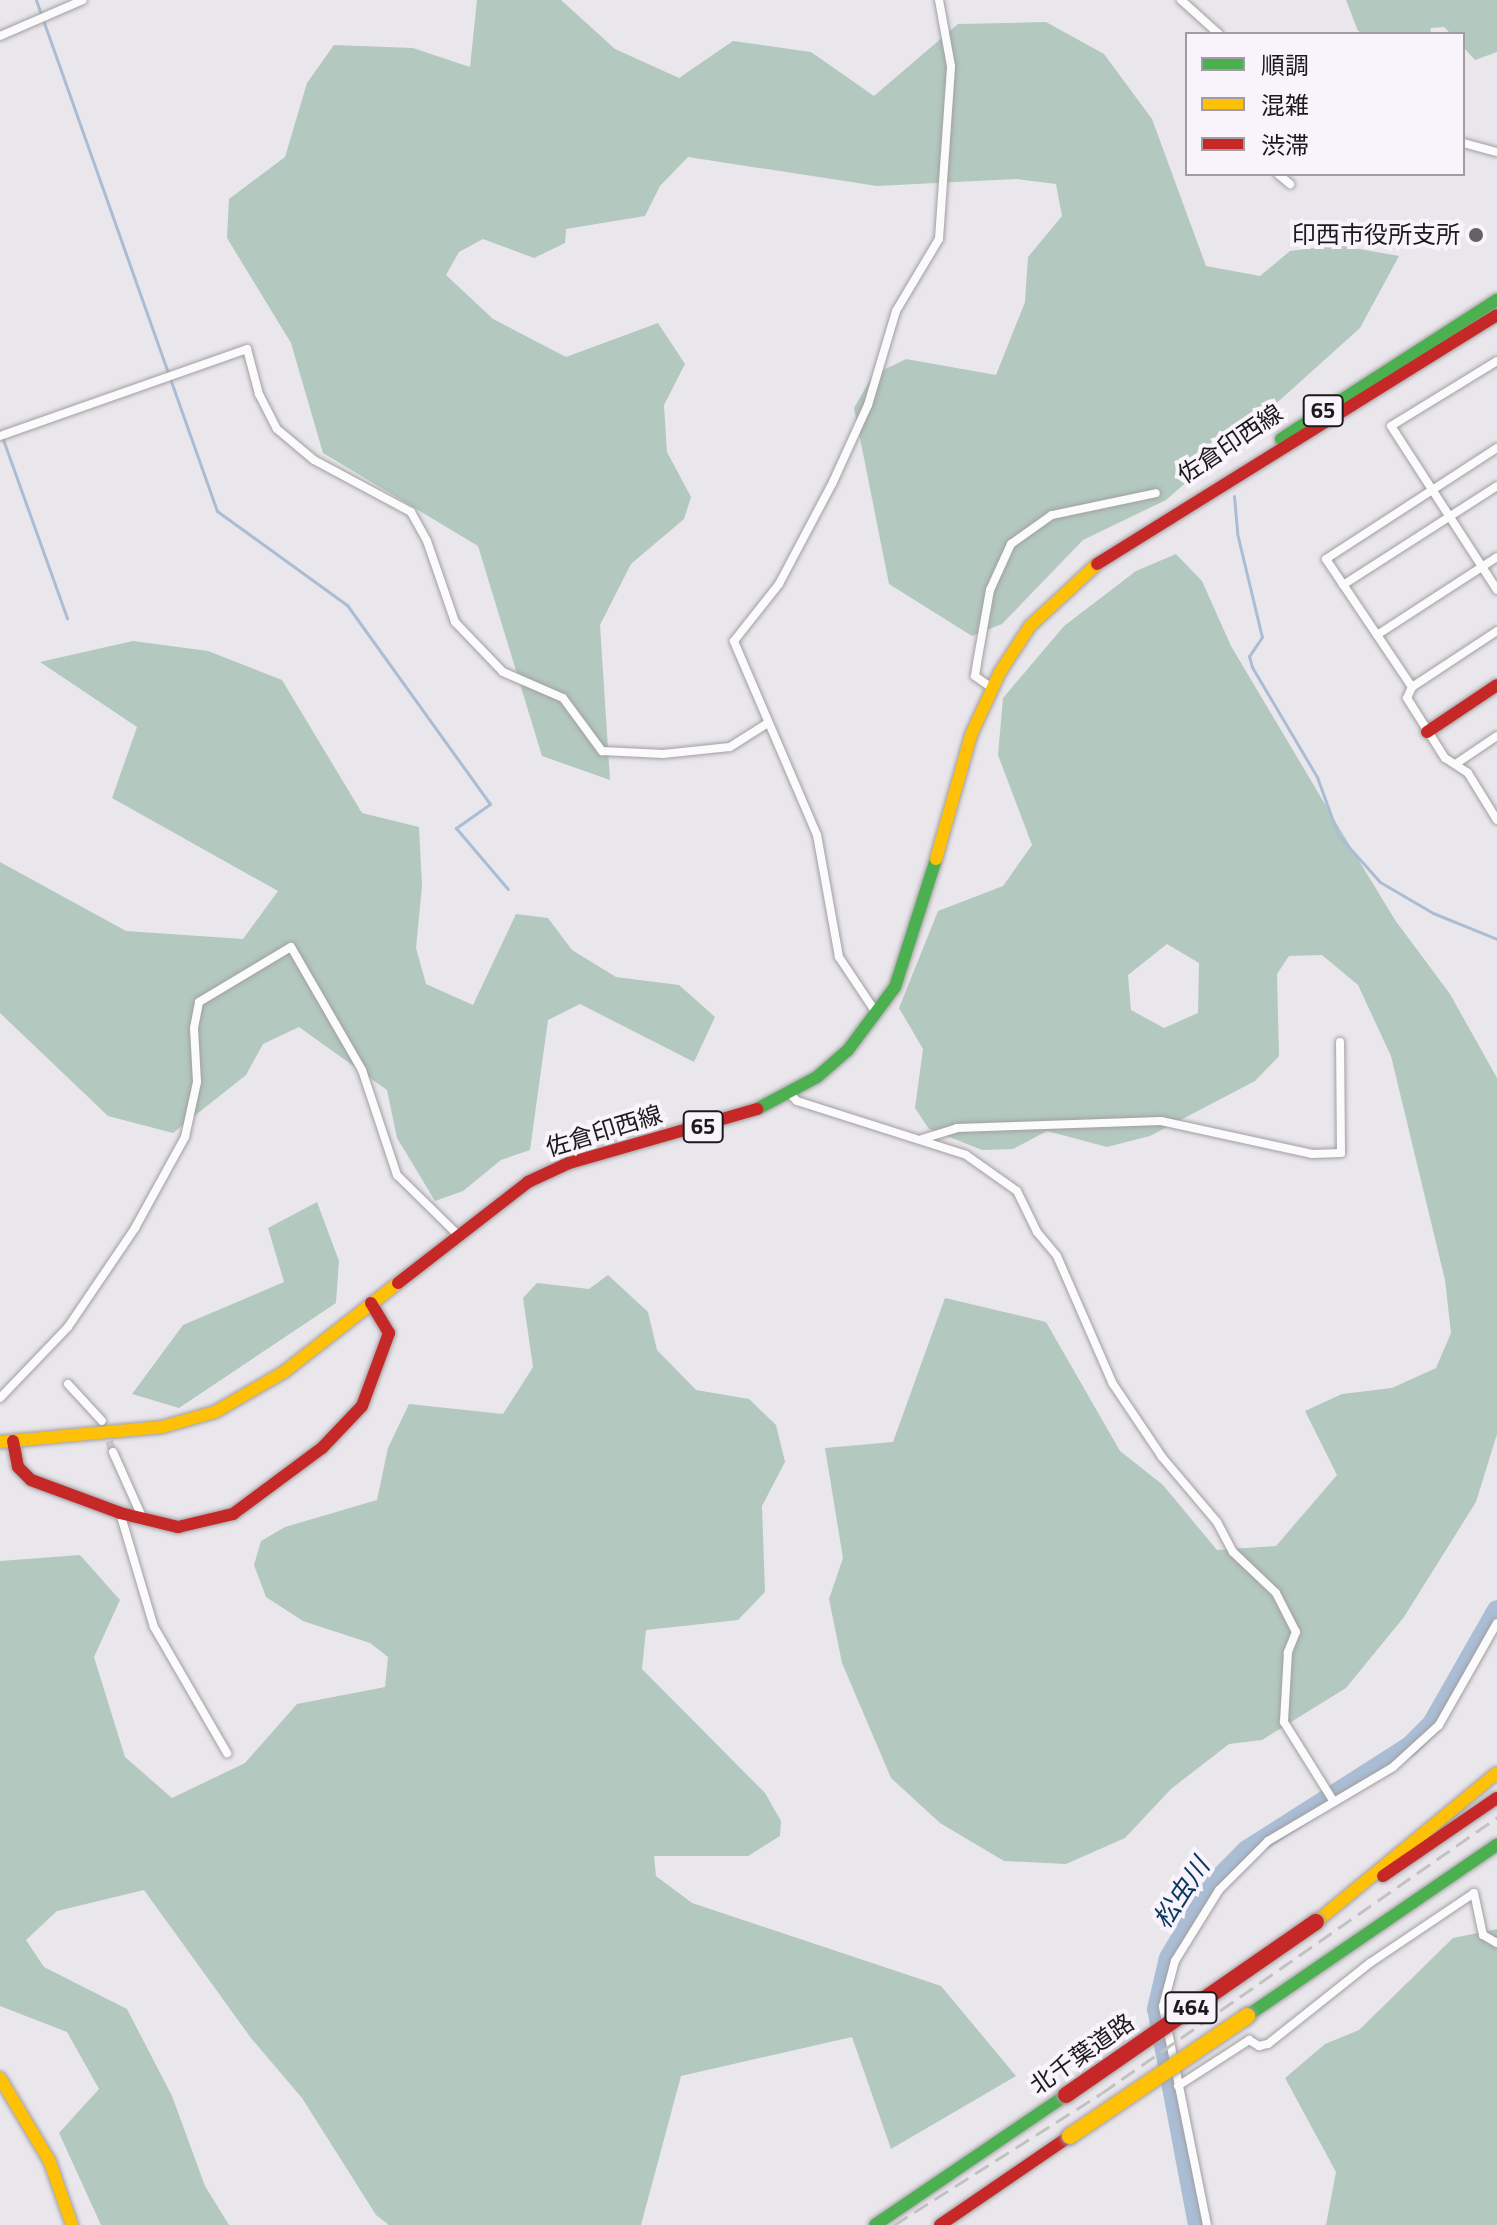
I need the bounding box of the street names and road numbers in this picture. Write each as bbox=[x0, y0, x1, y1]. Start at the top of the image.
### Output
road number: 65 bbox=[1301, 393, 1345, 429]
street label: 佐倉印西線 bbox=[1172, 399, 1288, 489]
street label: 佐倉印西線 bbox=[542, 1100, 666, 1162]
road number: 65 bbox=[681, 1109, 725, 1145]
road number: 464 bbox=[1163, 1990, 1219, 2026]
street label: 北千葉道路 bbox=[1025, 2008, 1139, 2100]

